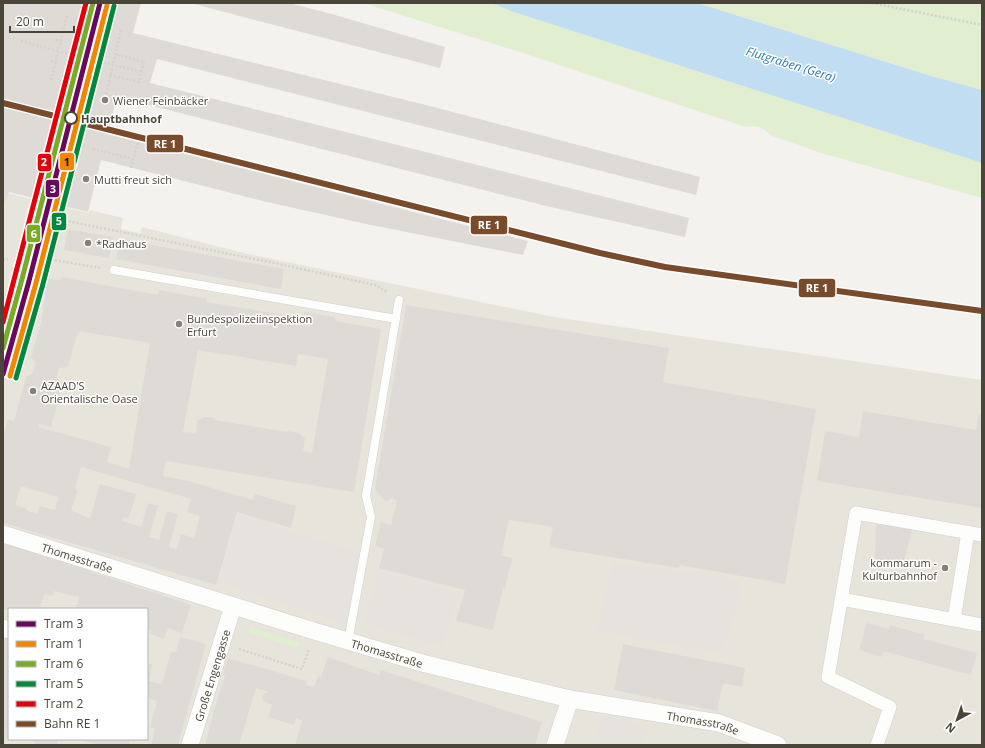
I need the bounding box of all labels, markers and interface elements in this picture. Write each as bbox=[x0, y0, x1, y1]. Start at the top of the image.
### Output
scale bar bbox=[10, 8, 74, 34]
text: 20 m bbox=[16, 13, 44, 30]
water label: Flutgraben (Gera) bbox=[744, 42, 838, 86]
place label: Wiener Feinbäcker bbox=[113, 93, 209, 108]
marker: Wiener Feinbäcker bbox=[100, 95, 110, 105]
marker: Hauptbahnhof bbox=[64, 111, 78, 125]
place label: Hauptbahnhof bbox=[81, 111, 162, 126]
line badge: RE 1 bbox=[146, 134, 184, 153]
text: RE 1 bbox=[154, 136, 176, 151]
line badge: 1 bbox=[59, 152, 75, 171]
line badge: 2 bbox=[37, 153, 52, 172]
text: 2 bbox=[41, 154, 47, 169]
text: 1 bbox=[64, 154, 70, 169]
place label: Mutti freut sich bbox=[94, 172, 172, 187]
marker: Mutti freut sich bbox=[81, 174, 91, 184]
line badge: 3 bbox=[45, 179, 60, 198]
text: 3 bbox=[50, 181, 56, 196]
line badge: 5 bbox=[51, 212, 67, 231]
text: 5 bbox=[56, 213, 62, 228]
line badge: RE 1 bbox=[470, 215, 508, 235]
text: RE 1 bbox=[478, 217, 500, 232]
line badge: 6 bbox=[26, 224, 41, 243]
text: 6 bbox=[31, 226, 37, 241]
place label: *Radhaus bbox=[96, 236, 147, 251]
marker: *Radhaus bbox=[83, 238, 93, 248]
line badge: RE 1 bbox=[798, 278, 836, 298]
text: RE 1 bbox=[806, 280, 828, 295]
place label: Bundespolizeiinspektion Erfurt bbox=[187, 311, 312, 339]
marker: Bundespolizeiinspektion Erfurt bbox=[174, 319, 184, 329]
place label: AZAAD'S Orientalische Oase bbox=[41, 378, 138, 406]
marker: AZAAD'S Orientalische Oase bbox=[28, 386, 38, 396]
street label: Thomasstraße bbox=[40, 539, 115, 575]
place label: kommarum - Kulturbahnhof bbox=[862, 555, 938, 583]
marker: kommarum - Kulturbahnhof bbox=[940, 563, 950, 573]
legend bbox=[8, 608, 148, 740]
text: Tram 3 bbox=[44, 615, 83, 632]
street label: Große Engengasse bbox=[190, 627, 233, 723]
text: Tram 1 bbox=[44, 635, 83, 652]
street label: Thomasstraße bbox=[350, 635, 425, 670]
text: Tram 6 bbox=[44, 655, 83, 672]
text: Tram 5 bbox=[44, 675, 83, 692]
text: Tram 2 bbox=[44, 695, 83, 712]
north arrow bbox=[937, 700, 977, 740]
street label: Thomasstraße bbox=[666, 707, 742, 737]
text: Bahn RE 1 bbox=[44, 715, 100, 732]
text: N bbox=[942, 719, 959, 737]

